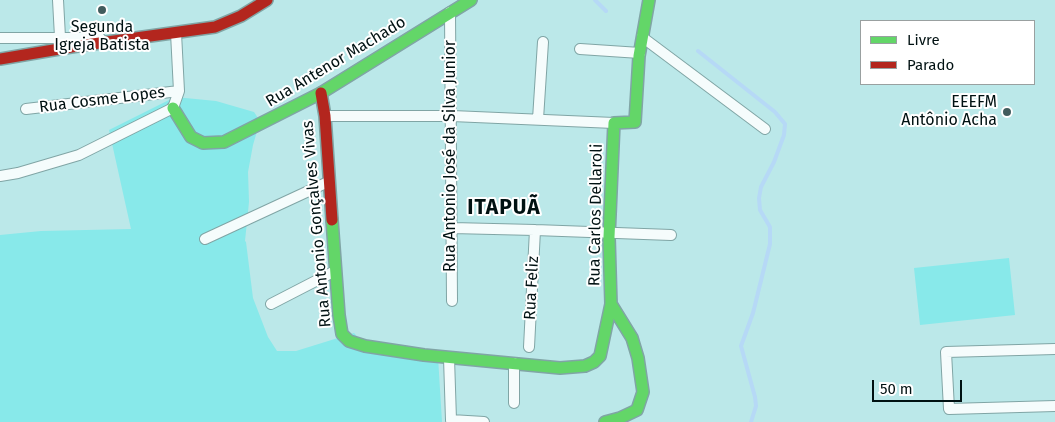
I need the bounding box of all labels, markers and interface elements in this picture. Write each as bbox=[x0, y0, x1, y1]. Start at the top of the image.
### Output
marker: Segunda Igreja Batista bbox=[96, 4, 108, 16]
street label: Rua Antenor Machado bbox=[263, 13, 409, 111]
place label: Segunda Igreja Batista bbox=[54, 18, 150, 56]
legend bbox=[860, 20, 1035, 85]
text: Livre bbox=[907, 31, 940, 49]
street label: Rua Antonio José da Silva Junior bbox=[441, 40, 461, 272]
text: Parado bbox=[907, 56, 954, 74]
street label: Rua Cosme Lopes bbox=[38, 83, 166, 117]
place label: EEEFM Antônio Acha bbox=[901, 93, 997, 131]
marker: EEEFM Antônio Acha bbox=[1001, 106, 1013, 118]
street label: Rua Antonio Gonçalves Vivas bbox=[298, 120, 336, 328]
street label: Rua Carlos Dellaroli bbox=[585, 144, 607, 286]
district label: ITAPUÃ bbox=[467, 195, 541, 221]
street label: Rua Feliz bbox=[521, 255, 543, 321]
scale bar bbox=[875, 370, 965, 402]
text: 50 m bbox=[880, 380, 913, 398]

